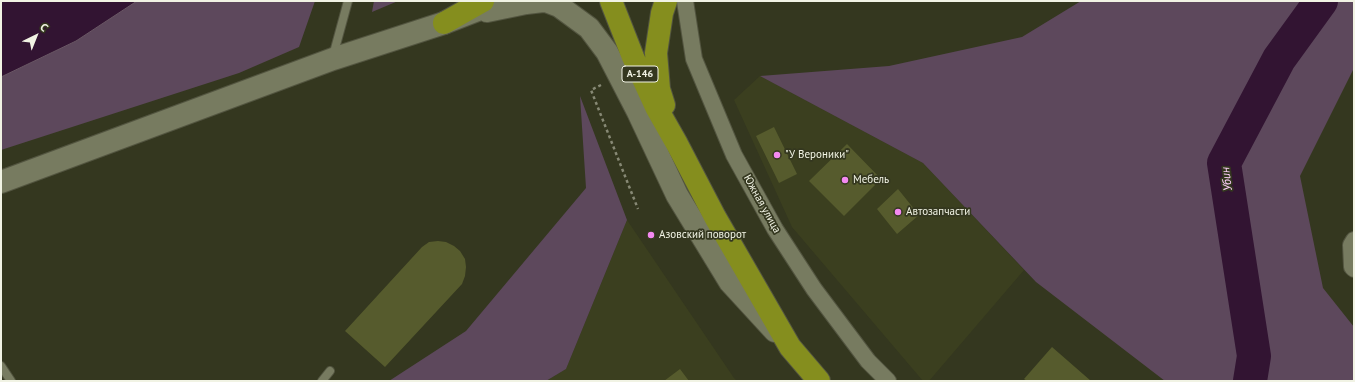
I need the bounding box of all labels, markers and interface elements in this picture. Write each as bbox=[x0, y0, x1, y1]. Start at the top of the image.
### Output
north arrow bbox=[16, 16, 56, 56]
text: С bbox=[37, 20, 51, 34]
road number: А-146 bbox=[622, 66, 658, 82]
place label: "У Вероники" bbox=[785, 148, 849, 162]
marker: "У Вероники" bbox=[772, 150, 782, 160]
water label: Убин bbox=[1218, 166, 1236, 192]
street label: Южная улица bbox=[741, 173, 783, 235]
place label: Мебель bbox=[853, 173, 889, 187]
marker: Мебель bbox=[840, 175, 850, 185]
place label: Автозапчасти bbox=[906, 205, 970, 219]
marker: Автозапчасти bbox=[893, 207, 903, 217]
place label: Азовский поворот bbox=[659, 228, 746, 242]
marker: Азовский поворот bbox=[646, 230, 656, 240]

